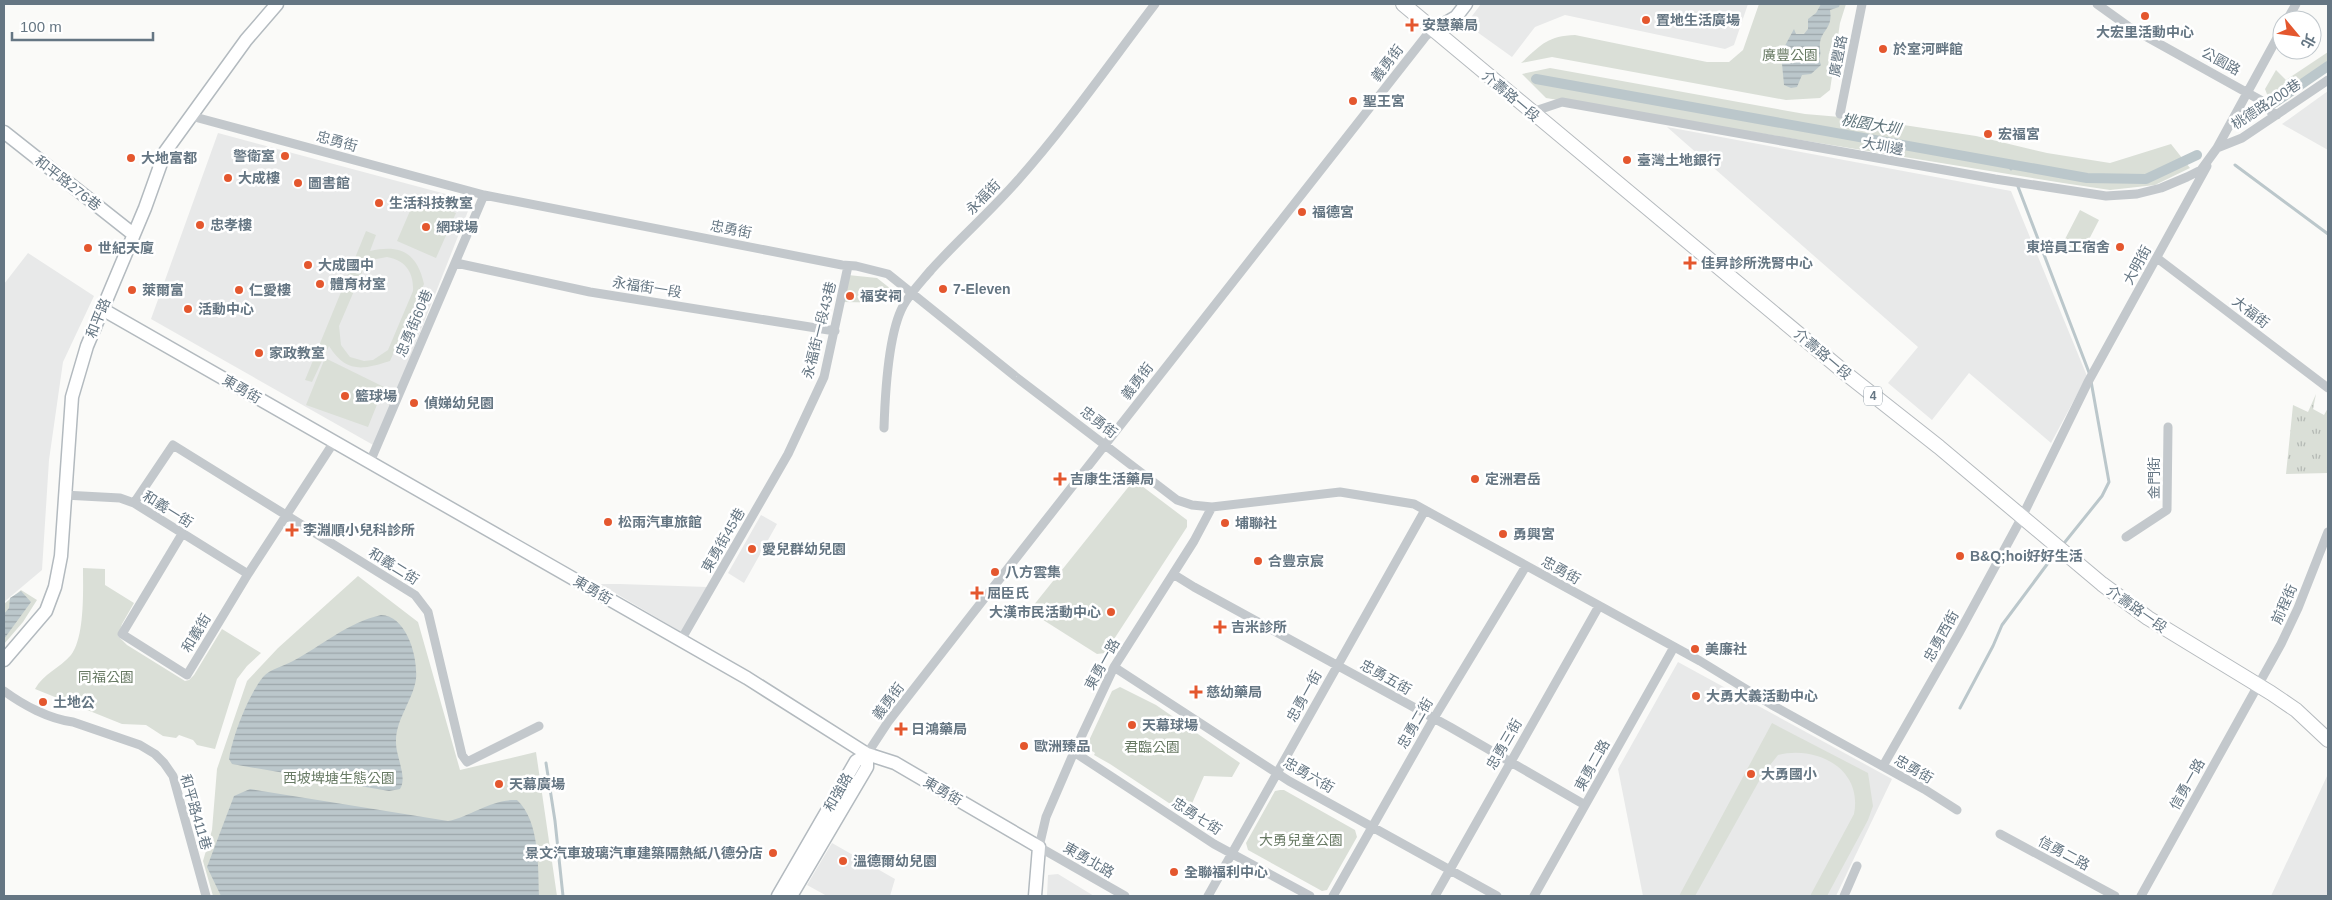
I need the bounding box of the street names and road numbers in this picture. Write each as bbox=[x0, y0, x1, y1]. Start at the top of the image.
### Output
street label: 廣豐路 bbox=[1826, 34, 1850, 78]
street label: 義勇街 bbox=[1368, 42, 1406, 84]
street label: 公園路 bbox=[2199, 44, 2243, 78]
street label: 介壽路一段 bbox=[1479, 67, 1543, 125]
street label: 桃德路200巷 bbox=[2228, 76, 2304, 132]
street label: 忠勇街 bbox=[315, 128, 359, 154]
street label: 大圳邊 bbox=[1861, 134, 1905, 158]
street label: 和平路276巷 bbox=[32, 152, 104, 214]
street label: 永福街 bbox=[963, 176, 1003, 218]
street label: 忠勇街 bbox=[709, 217, 753, 241]
street label: 大明街 bbox=[2120, 243, 2154, 287]
street label: 永福街一段 bbox=[611, 274, 683, 300]
street label: 永福街一段43巷 bbox=[799, 280, 839, 380]
street label: 忠勇街60巷 bbox=[393, 287, 435, 359]
street label: 大福街 bbox=[2230, 293, 2272, 331]
street label: 和平路 bbox=[83, 296, 113, 340]
street label: 介壽路一段 bbox=[1791, 325, 1855, 383]
street label: 義勇街 bbox=[1118, 360, 1156, 402]
street label: 東勇街 bbox=[220, 372, 264, 406]
road number: 4 bbox=[1864, 386, 1882, 406]
street label: 忠勇街 bbox=[1077, 403, 1121, 441]
street label: 金門街 bbox=[2146, 457, 2162, 499]
street label: 和義一街 bbox=[140, 487, 196, 531]
street label: 東勇街45巷 bbox=[698, 505, 748, 575]
street label: 和義二街 bbox=[366, 544, 422, 588]
street label: 忠勇街 bbox=[1539, 553, 1583, 587]
street label: 東勇街 bbox=[571, 573, 615, 607]
street label: 介壽路一段 bbox=[2104, 582, 2170, 636]
street label: 前程街 bbox=[2268, 582, 2300, 626]
street label: 忠勇西街 bbox=[1920, 608, 1962, 664]
street label: 和義街 bbox=[178, 611, 214, 655]
street label: 東勇一路 bbox=[1081, 636, 1123, 692]
street label: 忠勇五街 bbox=[1358, 656, 1414, 698]
street label: 忠勇一街 bbox=[1283, 668, 1325, 724]
street label: 義勇街 bbox=[869, 679, 907, 723]
street label: 忠勇二街 bbox=[1394, 695, 1436, 751]
street label: 忠勇三街 bbox=[1483, 716, 1525, 772]
street label: 東勇二路 bbox=[1571, 737, 1613, 793]
street label: 忠勇街 bbox=[1892, 752, 1936, 786]
street label: 忠勇六街 bbox=[1281, 754, 1337, 796]
street label: 信勇一路 bbox=[2166, 756, 2208, 812]
street label: 和強路 bbox=[821, 770, 855, 814]
street label: 和平路411巷 bbox=[178, 772, 214, 852]
street label: 東勇街 bbox=[921, 774, 965, 808]
street label: 忠勇七街 bbox=[1169, 794, 1225, 838]
street label: 信勇二路 bbox=[2036, 833, 2092, 873]
street label: 東勇北路 bbox=[1061, 839, 1117, 881]

